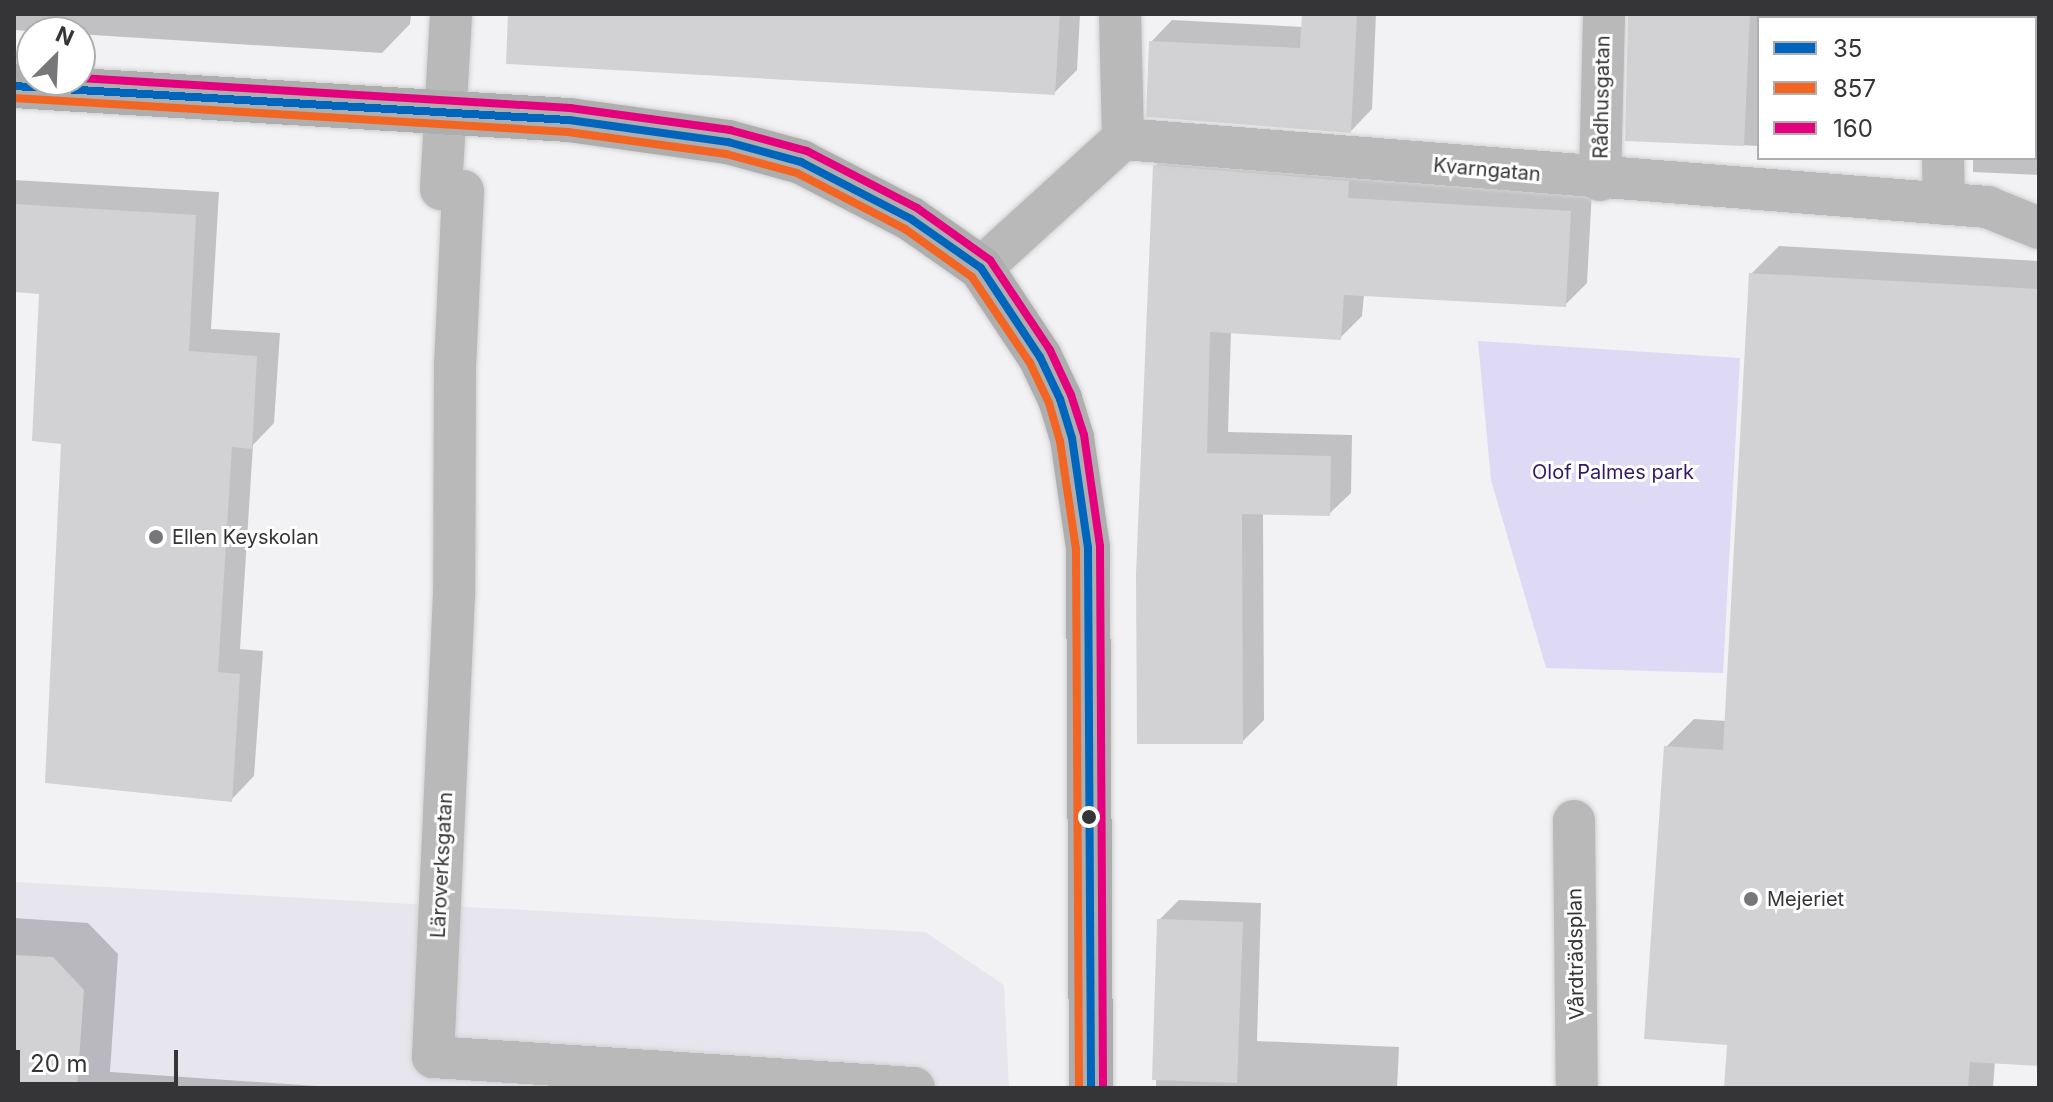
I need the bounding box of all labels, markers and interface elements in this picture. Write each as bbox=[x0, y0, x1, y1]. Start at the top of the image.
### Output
north arrow bbox=[16, 16, 96, 96]
legend bbox=[1757, 16, 2037, 160]
text: N bbox=[52, 21, 78, 51]
text: 35 bbox=[1833, 34, 1862, 63]
street label: Rådhusgatan bbox=[1589, 35, 1615, 159]
text: 857 bbox=[1833, 74, 1876, 103]
text: 160 bbox=[1833, 114, 1873, 143]
street label: Kvarngatan bbox=[1432, 153, 1542, 187]
park label: Olof Palmes park bbox=[1532, 460, 1694, 484]
place label: Ellen Keyskolan bbox=[172, 525, 319, 549]
marker: Ellen Keyskolan bbox=[147, 528, 165, 546]
street label: Läroverksgatan bbox=[426, 791, 458, 939]
unlabelled marker bbox=[1081, 809, 1097, 825]
place label: Mejeriet bbox=[1767, 887, 1844, 911]
street label: Vårdträdsplan bbox=[1563, 888, 1589, 1020]
marker: Mejeriet bbox=[1742, 890, 1760, 908]
scale bar bbox=[20, 1034, 182, 1084]
text: 20 m bbox=[30, 1049, 88, 1078]

